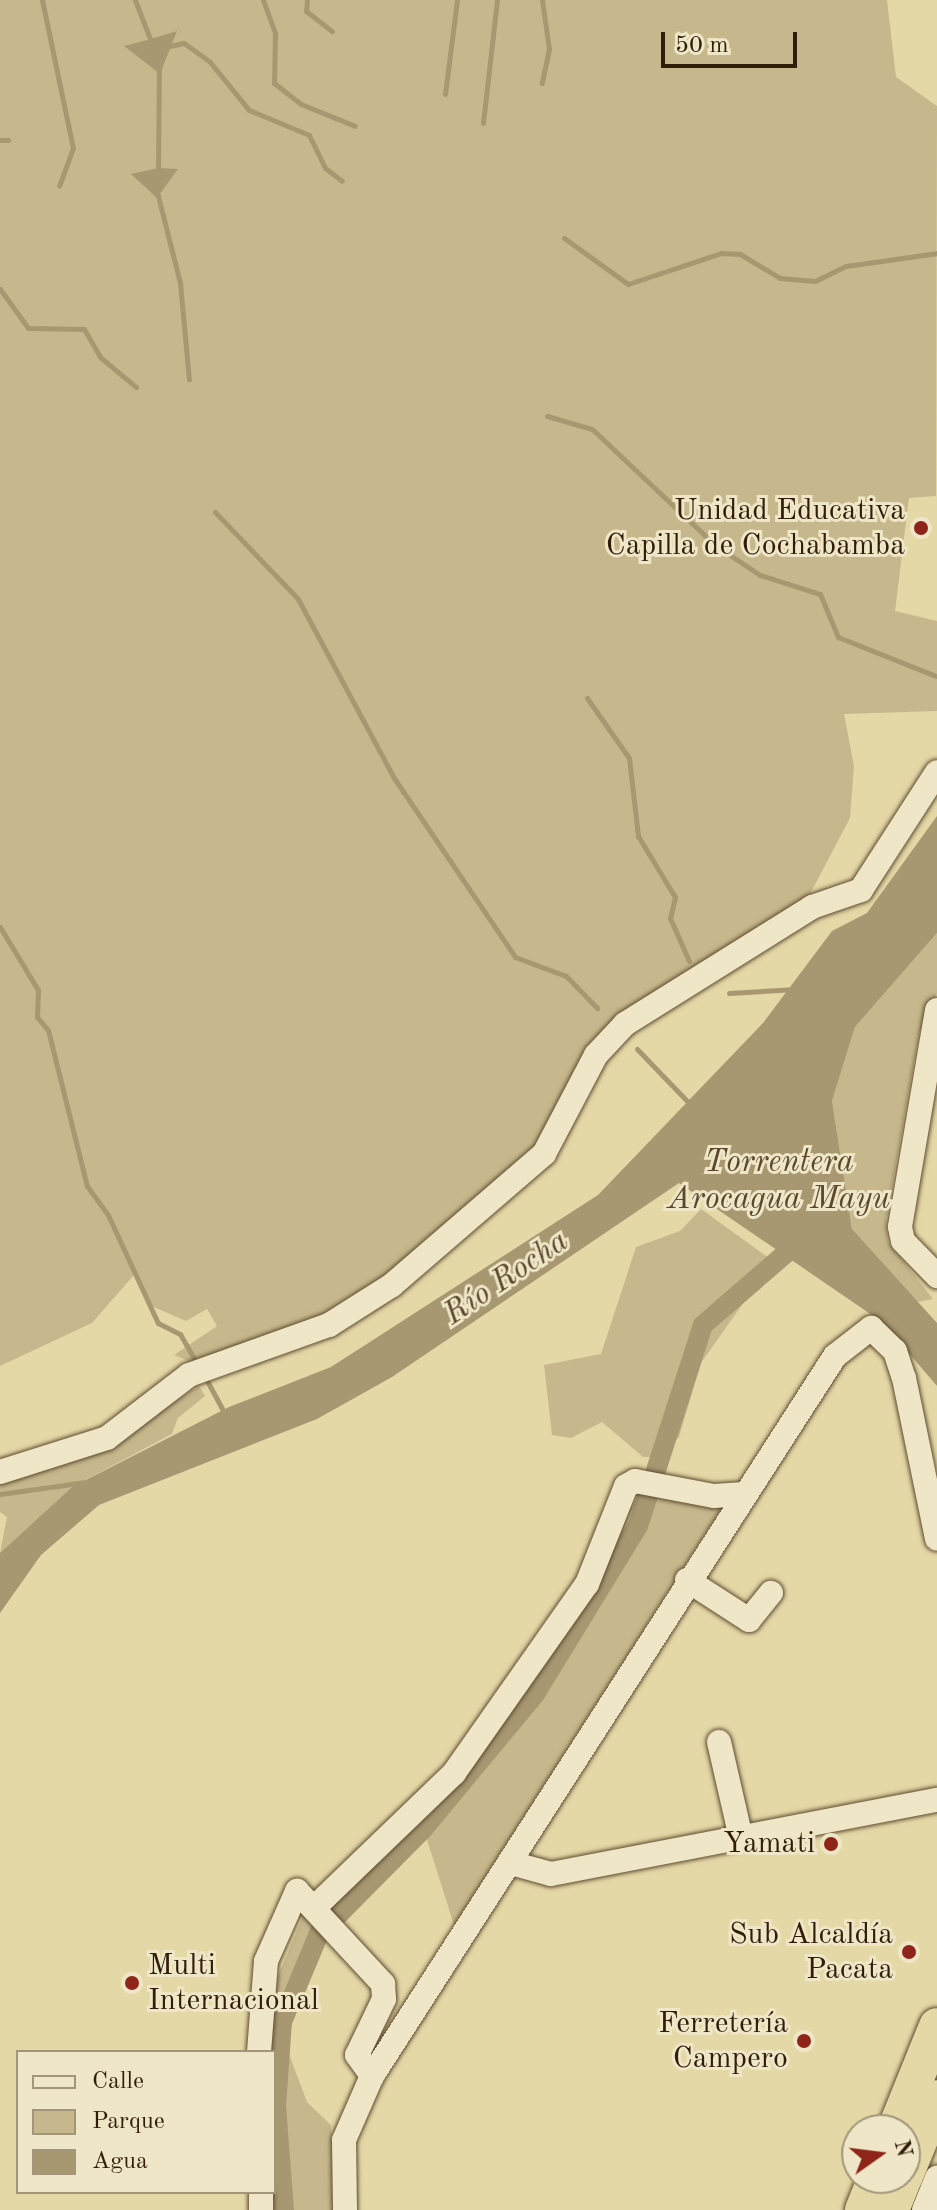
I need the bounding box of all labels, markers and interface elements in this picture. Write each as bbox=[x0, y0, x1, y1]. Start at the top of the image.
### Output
scale bar bbox=[665, 16, 801, 66]
text: 50 m bbox=[675, 34, 729, 58]
place label: Unidad Educativa Capilla de Cochabamba bbox=[606, 493, 905, 564]
marker: Unidad Educativa Capilla de Cochabamba bbox=[912, 519, 930, 537]
water label: Torrentera Arocagua Mayu bbox=[668, 1145, 890, 1220]
water label: Río Rocha bbox=[437, 1223, 577, 1335]
place label: Yamati bbox=[723, 1826, 815, 1862]
marker: Yamati bbox=[822, 1835, 840, 1853]
place label: Sub Alcaldía Pacata bbox=[729, 1917, 893, 1988]
marker: Sub Alcaldía Pacata bbox=[900, 1943, 918, 1961]
place label: Multi Internacional bbox=[148, 1948, 319, 2018]
marker: Multi Internacional bbox=[123, 1974, 141, 1992]
place label: Ferretería Campero bbox=[658, 2006, 788, 2076]
marker: Ferretería Campero bbox=[795, 2032, 813, 2050]
legend bbox=[16, 2050, 276, 2194]
text: Calle bbox=[92, 2070, 144, 2094]
text: Parque bbox=[92, 2110, 165, 2134]
north arrow bbox=[841, 2114, 921, 2194]
text: N bbox=[890, 2138, 915, 2159]
text: Agua bbox=[92, 2150, 148, 2174]

